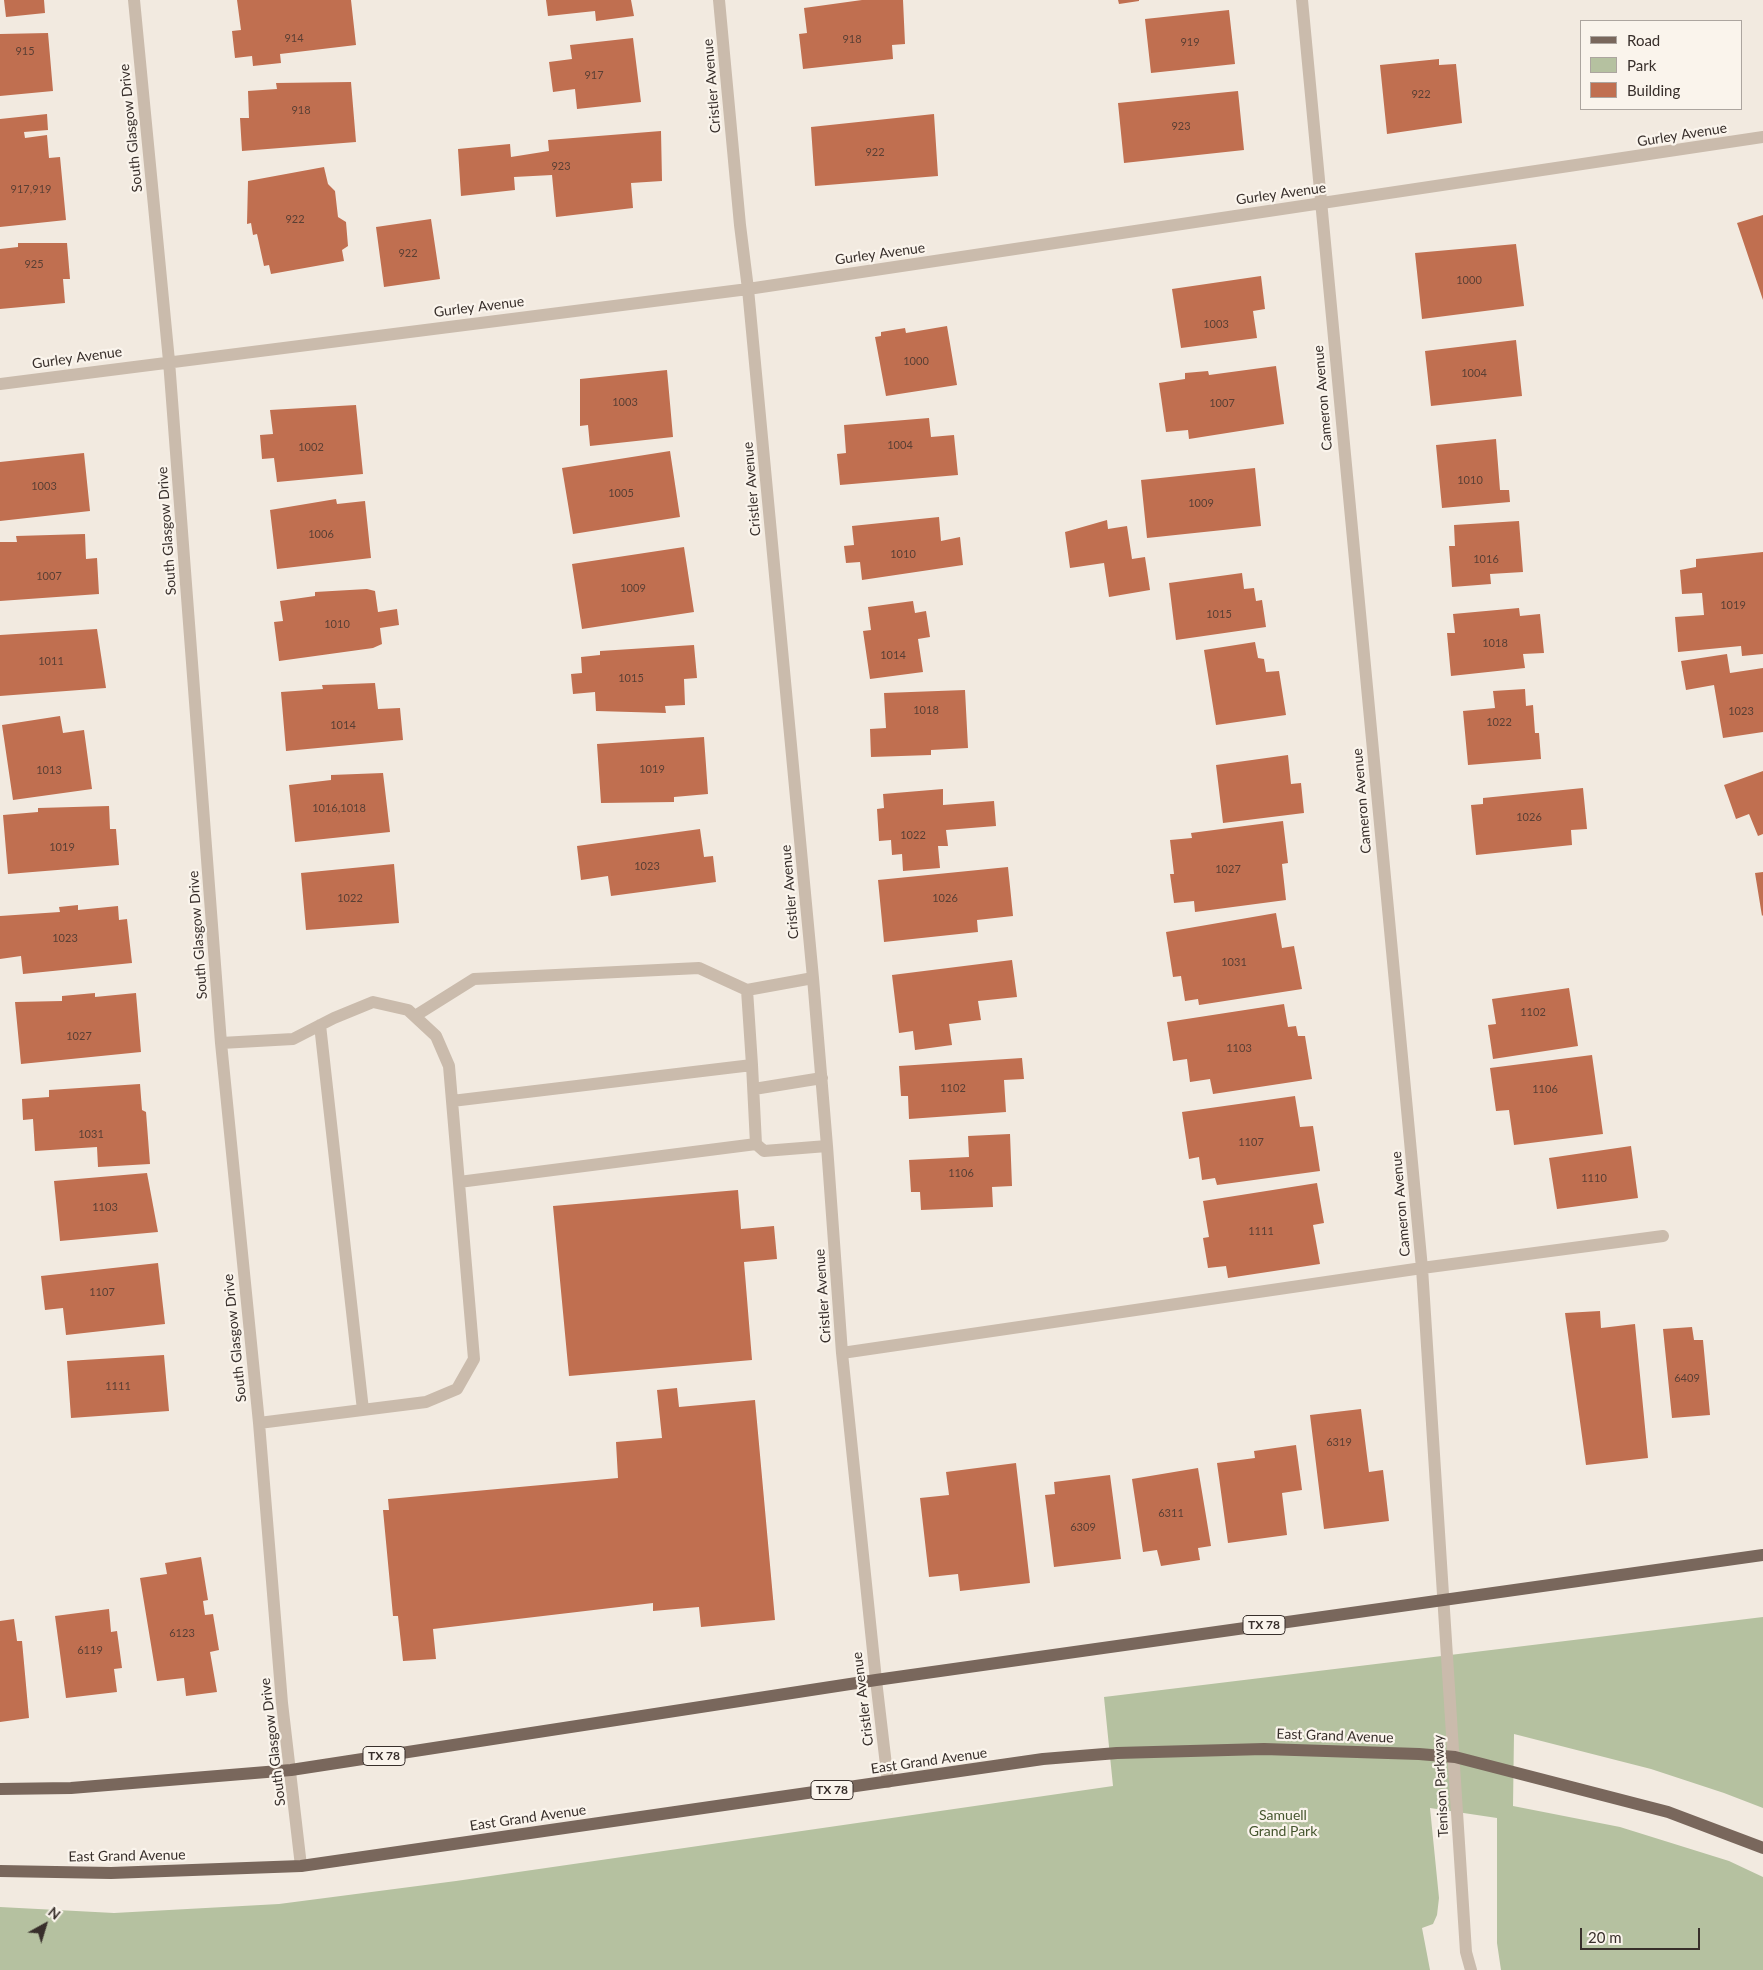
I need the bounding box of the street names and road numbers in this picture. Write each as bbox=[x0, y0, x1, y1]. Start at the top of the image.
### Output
street label: Cristler Avenue bbox=[700, 38, 724, 134]
street label: South Glasgow Drive bbox=[116, 63, 146, 193]
street label: Gurley Avenue bbox=[1636, 120, 1728, 150]
street label: Gurley Avenue bbox=[1235, 179, 1327, 209]
street label: Gurley Avenue bbox=[834, 239, 926, 269]
street label: Gurley Avenue bbox=[433, 293, 525, 321]
street label: Gurley Avenue bbox=[31, 343, 123, 373]
street label: Cameron Avenue bbox=[1310, 345, 1336, 451]
street label: Cristler Avenue bbox=[740, 441, 764, 537]
street label: South Glasgow Drive bbox=[154, 466, 180, 596]
street label: Cameron Avenue bbox=[1349, 748, 1375, 854]
street label: Cristler Avenue bbox=[778, 844, 802, 940]
street label: South Glasgow Drive bbox=[185, 870, 211, 1000]
street label: Cameron Avenue bbox=[1388, 1151, 1414, 1257]
street label: Cristler Avenue bbox=[811, 1248, 835, 1344]
street label: South Glasgow Drive bbox=[220, 1273, 250, 1403]
road number: TX 78 bbox=[1243, 1616, 1285, 1634]
street label: Cristler Avenue bbox=[849, 1651, 877, 1747]
street label: South Glasgow Drive bbox=[257, 1677, 289, 1807]
street label: East Grand Avenue bbox=[1276, 1726, 1394, 1746]
street label: Tenison Parkway bbox=[1430, 1734, 1452, 1838]
street label: East Grand Avenue bbox=[870, 1745, 988, 1777]
road number: TX 78 bbox=[363, 1746, 405, 1765]
road number: TX 78 bbox=[811, 1780, 853, 1800]
street label: East Grand Avenue bbox=[469, 1802, 587, 1834]
street label: East Grand Avenue bbox=[68, 1847, 186, 1865]

